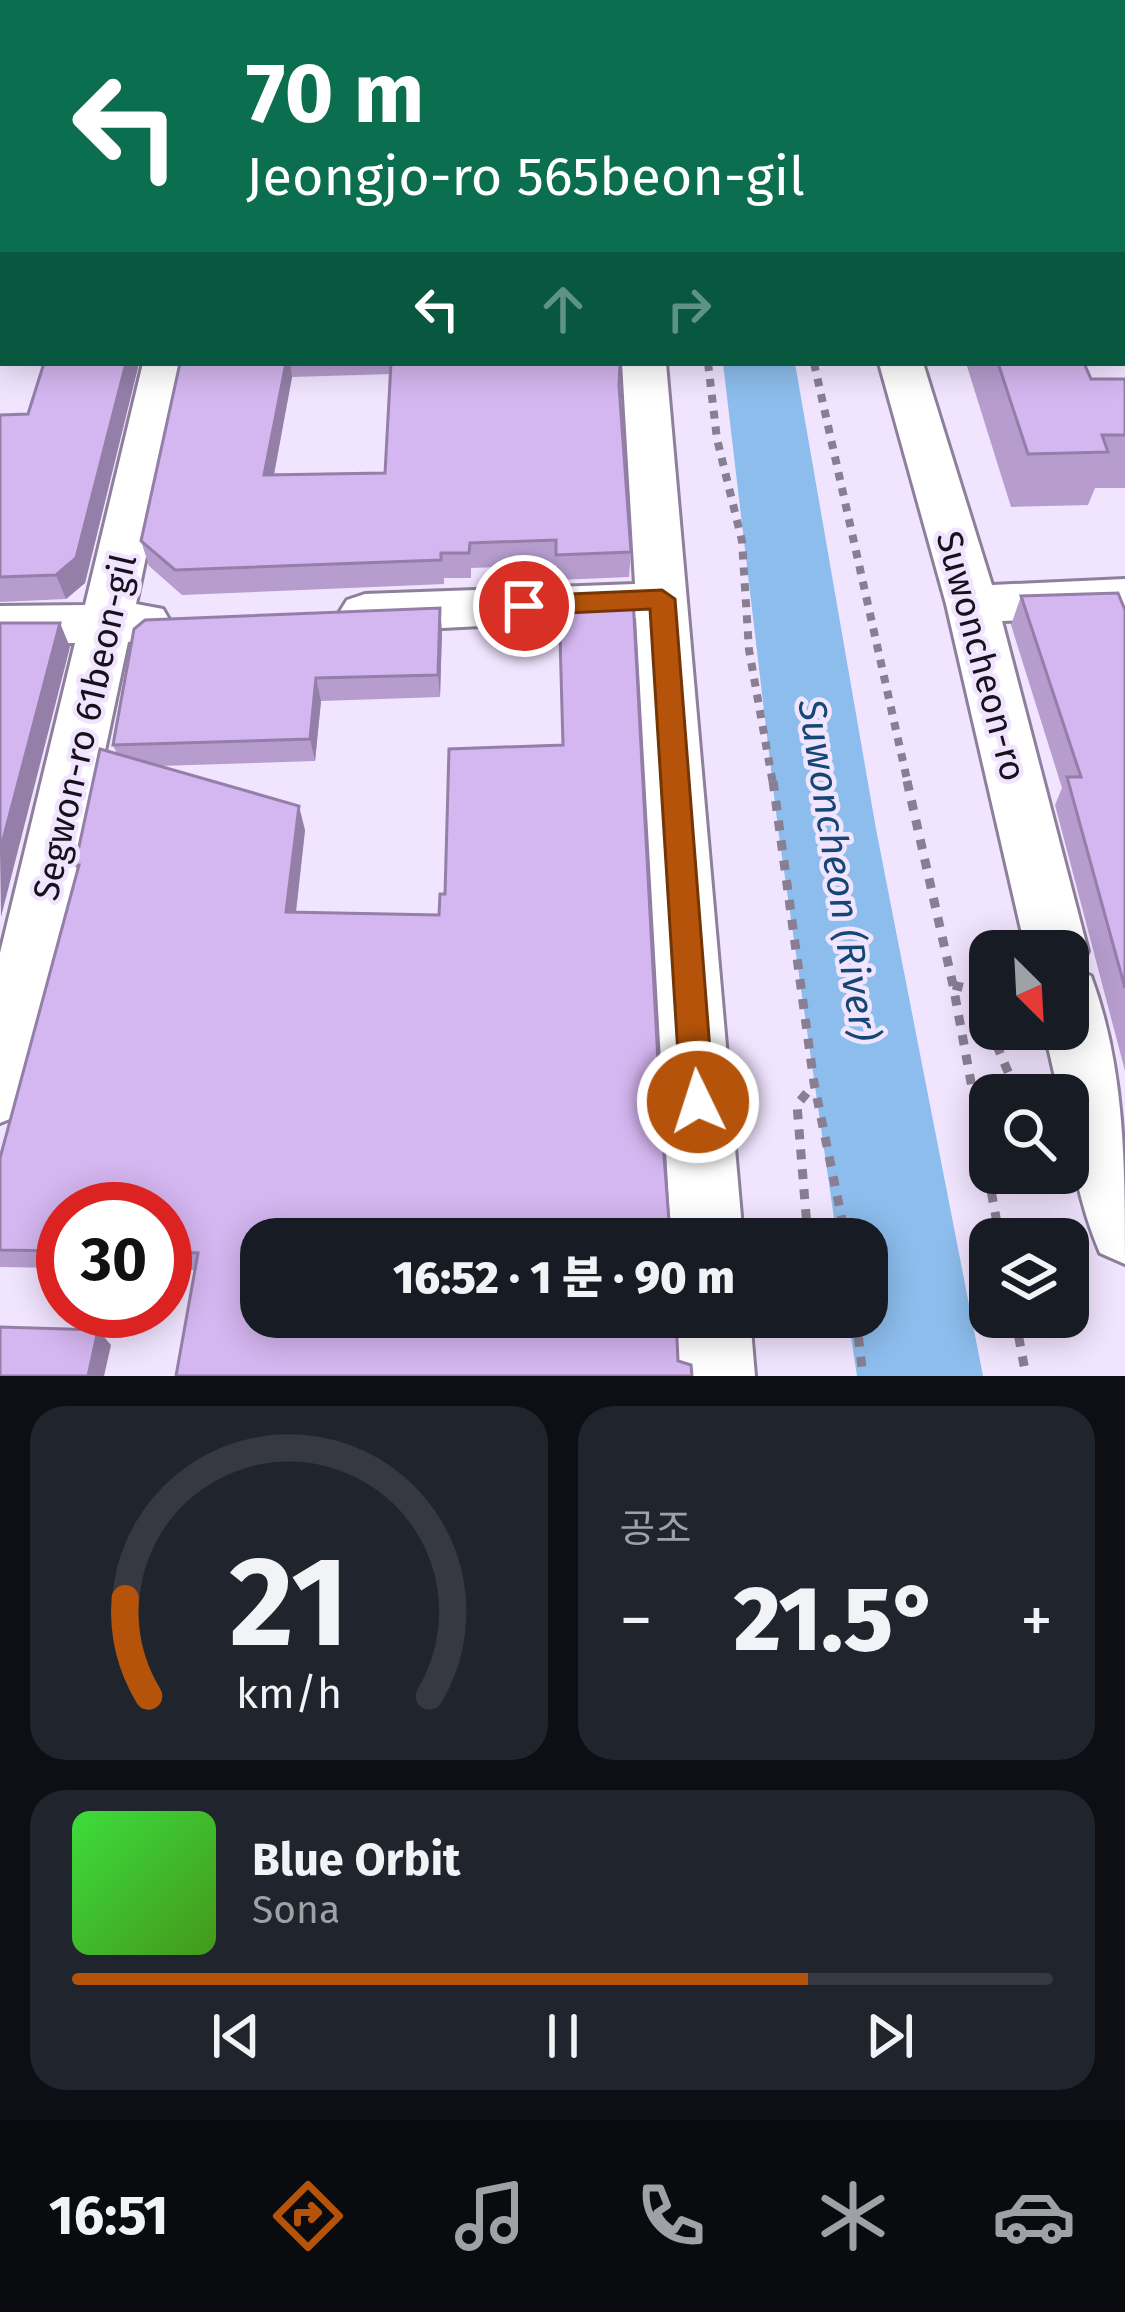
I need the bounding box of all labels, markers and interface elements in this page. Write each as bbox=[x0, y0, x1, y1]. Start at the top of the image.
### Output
text: 70 m bbox=[246, 43, 424, 144]
icon: left bbox=[48, 48, 204, 204]
text: Jeongjo-ro 565beon-gil bbox=[246, 145, 805, 209]
icon: left bbox=[404, 276, 470, 342]
icon: ahead bbox=[530, 276, 596, 342]
icon: right bbox=[656, 276, 722, 342]
street label: Suwoncheon-ro bbox=[927, 526, 1036, 786]
street label: Segwon-ro 61beon-gil bbox=[24, 550, 146, 905]
pin bbox=[473, 555, 575, 657]
icon: arrive bbox=[491, 573, 557, 639]
water label: Suwoncheon (River) bbox=[788, 695, 888, 1044]
north arrow bbox=[969, 930, 1089, 1050]
map controls bbox=[969, 930, 1089, 1338]
position arrow bbox=[635, 1039, 761, 1165]
button: search bbox=[969, 1074, 1089, 1194]
speed limit sign: 30 bbox=[36, 1182, 192, 1338]
button: layers bbox=[969, 1218, 1089, 1338]
text: 16:52 · 1 분 · 90 m bbox=[393, 1251, 735, 1305]
text: 공조 bbox=[620, 1506, 691, 1552]
text: 21 bbox=[229, 1528, 349, 1678]
text: 21.5° bbox=[734, 1566, 939, 1674]
text: − bbox=[620, 1581, 653, 1660]
text: + bbox=[1020, 1581, 1053, 1660]
text: km/h bbox=[236, 1668, 342, 1719]
text: Blue Orbit bbox=[252, 1833, 460, 1887]
text: Sona bbox=[252, 1887, 340, 1933]
icon: previous bbox=[203, 2003, 269, 2069]
icon: pause bbox=[530, 2003, 596, 2069]
icon: next bbox=[857, 2003, 923, 2069]
icon: directions bbox=[266, 2174, 350, 2258]
icon: music bbox=[448, 2174, 532, 2258]
icon: phone bbox=[629, 2174, 713, 2258]
icon: climate bbox=[811, 2174, 895, 2258]
icon: car bbox=[992, 2174, 1076, 2258]
text: 16:51 bbox=[49, 2184, 169, 2248]

